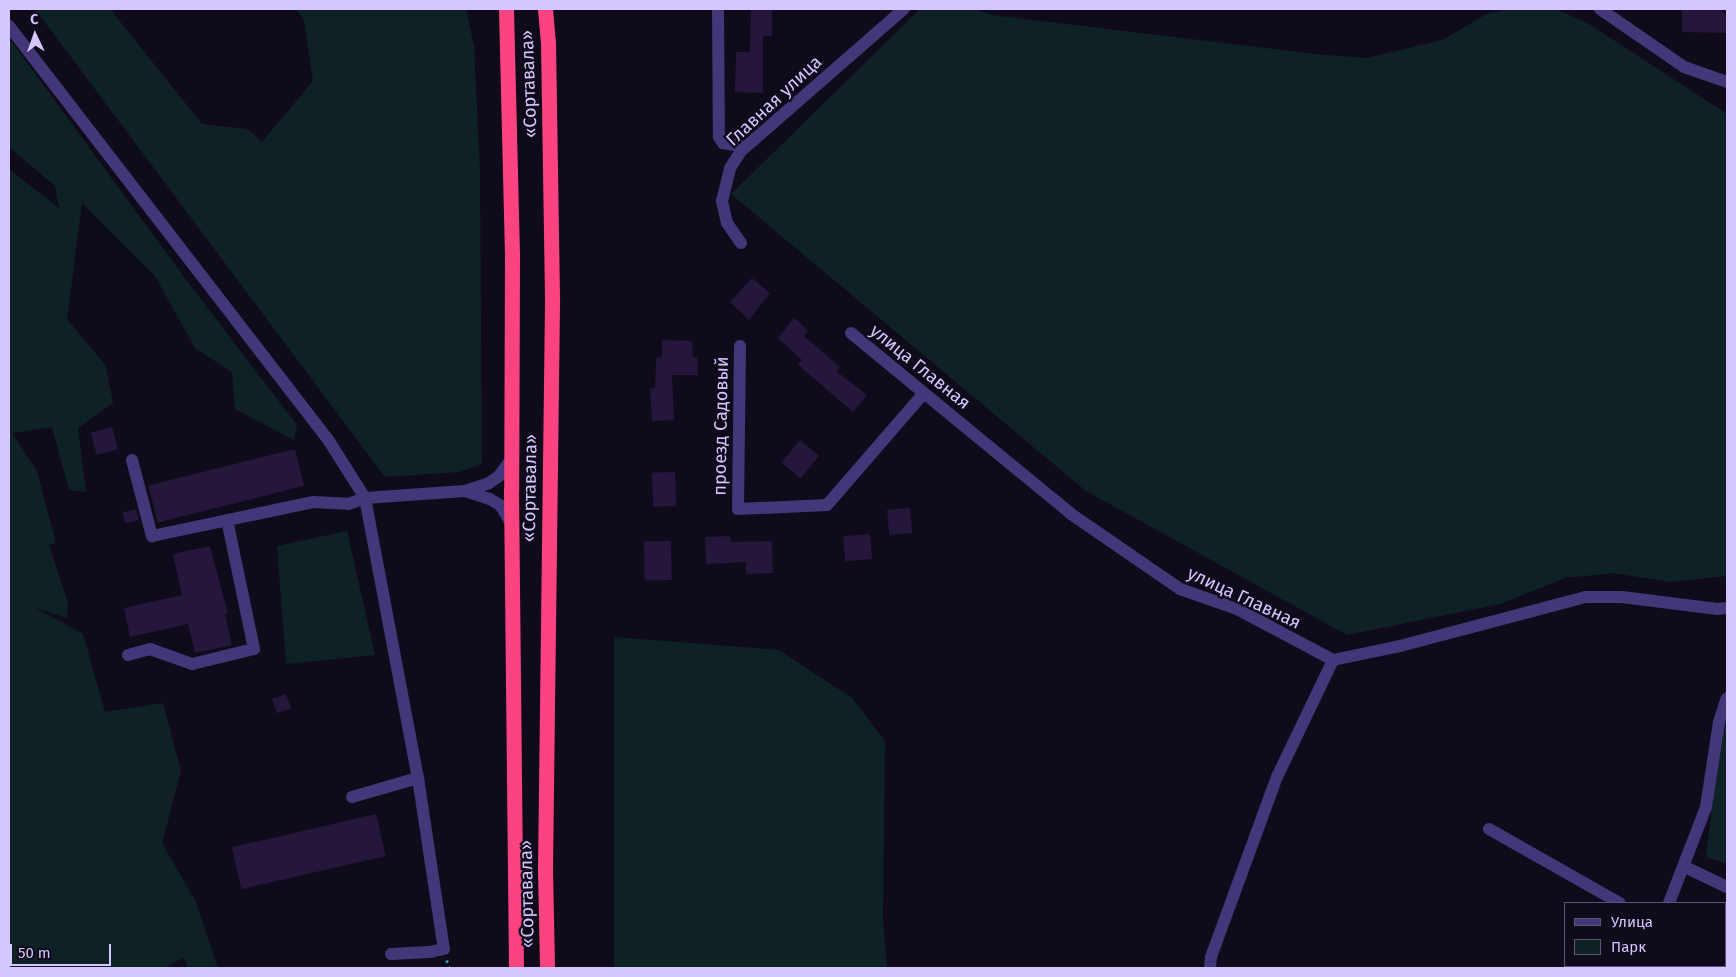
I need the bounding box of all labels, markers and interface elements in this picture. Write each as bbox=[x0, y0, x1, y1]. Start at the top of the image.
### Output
north arrow bbox=[10, 10, 60, 60]
text: С bbox=[30, 11, 39, 28]
street label: «Сортавала» bbox=[516, 30, 542, 138]
street label: Главная улица bbox=[722, 51, 826, 151]
street label: улица Главная bbox=[865, 320, 975, 414]
street label: проезд Садовый bbox=[709, 356, 733, 496]
street label: «Сортавала» bbox=[518, 434, 542, 542]
street label: улица Главная bbox=[1184, 562, 1304, 634]
street label: «Сортавала» bbox=[515, 840, 539, 948]
legend bbox=[1564, 902, 1726, 967]
text: Улица bbox=[1611, 913, 1653, 931]
scale bar bbox=[12, 934, 114, 966]
text: Парк bbox=[1611, 938, 1646, 956]
text: 50 m bbox=[18, 944, 51, 962]

